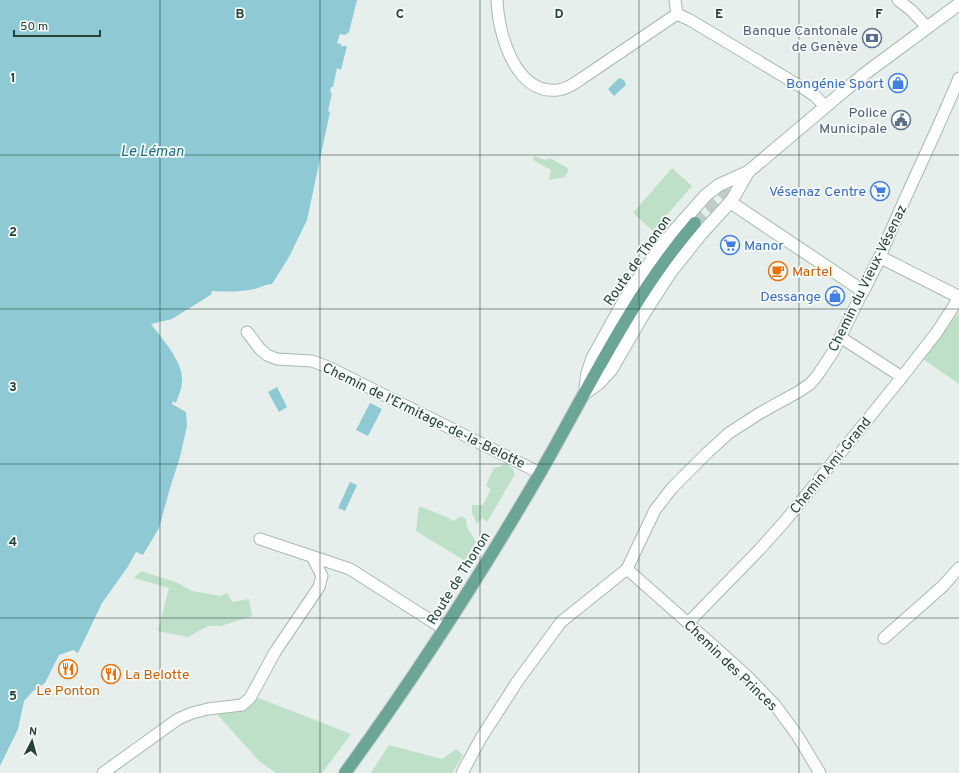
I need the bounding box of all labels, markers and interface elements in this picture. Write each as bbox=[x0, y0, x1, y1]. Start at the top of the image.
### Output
text: B bbox=[236, 7, 245, 23]
text: C bbox=[396, 7, 404, 23]
text: D bbox=[554, 7, 564, 23]
text: E bbox=[715, 7, 723, 23]
text: F bbox=[875, 7, 883, 23]
scale bar bbox=[14, 12, 100, 38]
text: 50 m bbox=[20, 19, 48, 35]
place label: Banque Cantonale de Genève bbox=[743, 23, 858, 56]
bank icon: Banque Cantonale de Genève bbox=[861, 27, 883, 49]
text: 1 bbox=[10, 71, 16, 87]
shop icon: Bongénie Sport bbox=[887, 72, 909, 94]
place label: Bongénie Sport bbox=[786, 76, 884, 93]
place label: Police Municipale bbox=[819, 105, 887, 138]
public building icon: Police Municipale bbox=[890, 109, 912, 131]
water label: Le Léman bbox=[120, 143, 184, 162]
supermarket icon: Vésenaz Centre bbox=[869, 180, 891, 202]
place label: Vésenaz Centre bbox=[769, 184, 866, 201]
street label: Chemin du Vieux-Vésenaz bbox=[825, 202, 911, 355]
street label: Route de Thonon bbox=[601, 212, 676, 309]
text: 2 bbox=[9, 225, 17, 241]
supermarket icon: Manor bbox=[719, 234, 741, 256]
place label: Manor bbox=[744, 238, 784, 255]
cafe icon: Martel bbox=[767, 260, 789, 282]
place label: Martel bbox=[792, 264, 832, 281]
shop icon: Dessange bbox=[824, 285, 846, 307]
place label: Dessange bbox=[760, 289, 821, 306]
street label: Chemin de l'Ermitage-de-la-Belotte bbox=[319, 360, 527, 473]
text: 3 bbox=[9, 380, 17, 396]
street label: Chemin Ami-Grand bbox=[787, 414, 875, 518]
street label: Route de Thonon bbox=[424, 529, 495, 628]
text: 4 bbox=[9, 535, 17, 551]
street label: Chemin des Princes bbox=[680, 617, 780, 715]
restaurant icon: Le Ponton bbox=[57, 658, 79, 680]
restaurant icon: La Belotte bbox=[100, 663, 122, 685]
place label: La Belotte bbox=[125, 667, 189, 684]
place label: Le Ponton bbox=[36, 683, 100, 700]
text: 5 bbox=[9, 689, 17, 705]
north arrow bbox=[12, 721, 52, 761]
text: N bbox=[28, 725, 38, 739]

